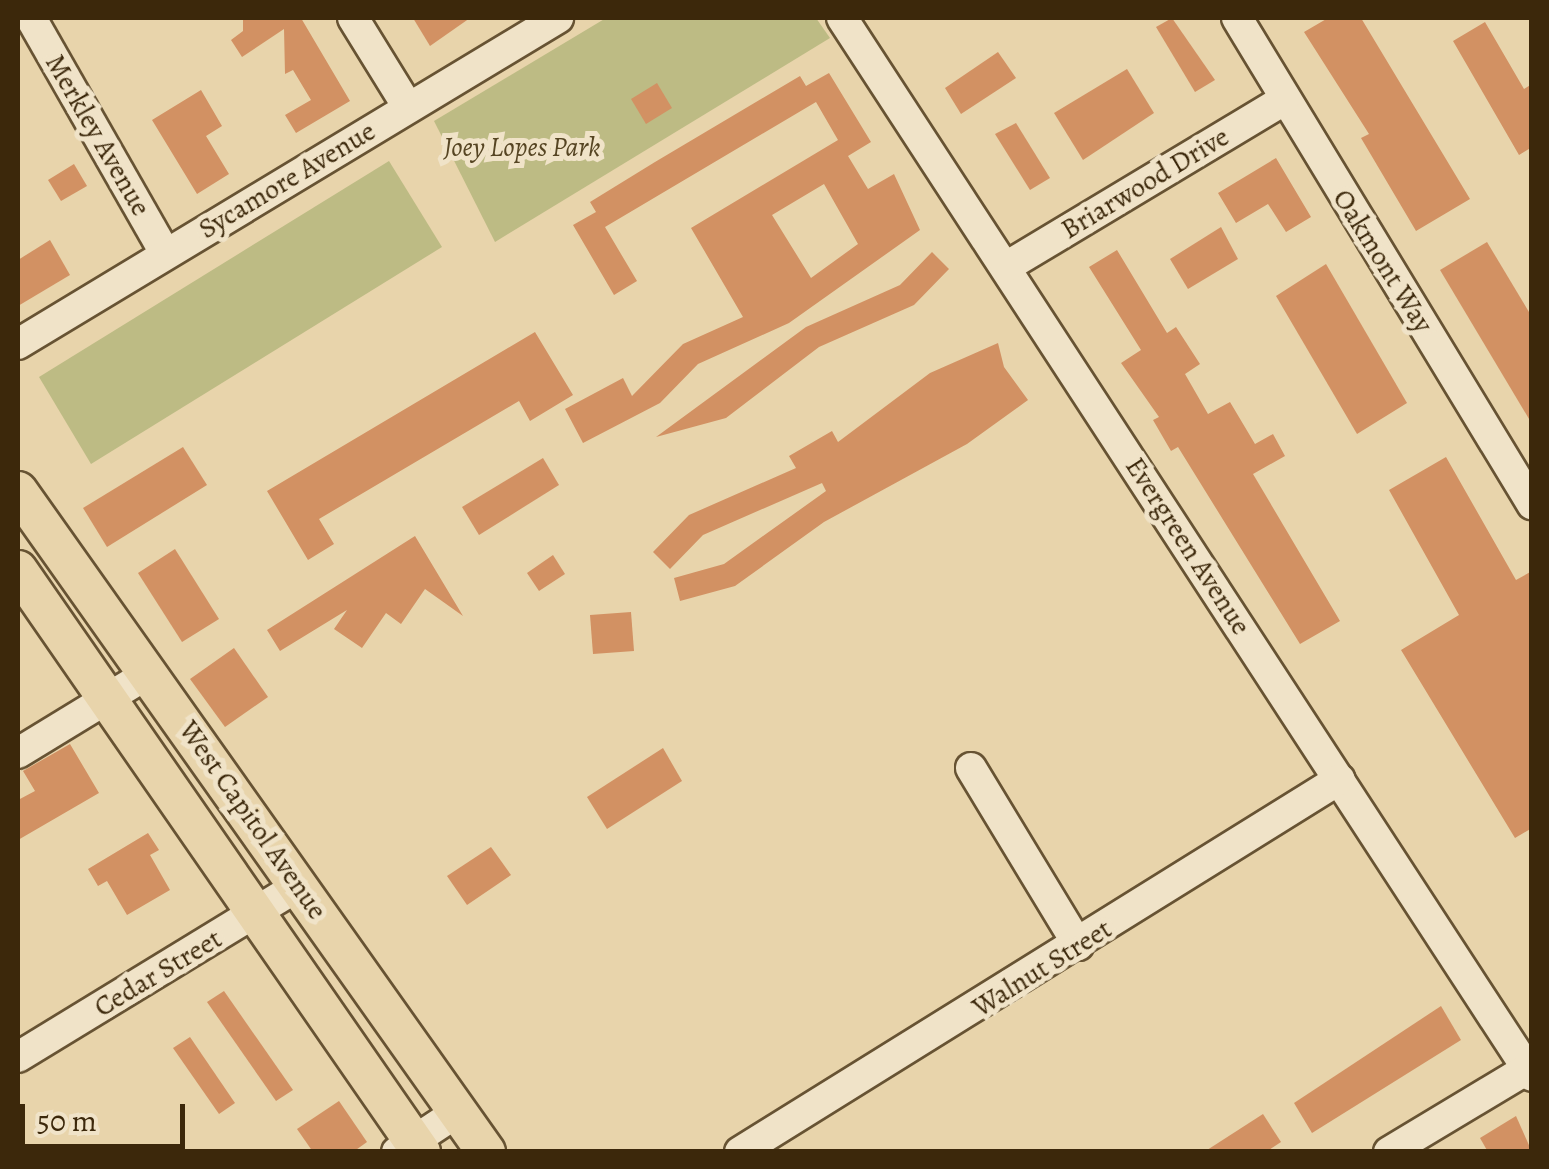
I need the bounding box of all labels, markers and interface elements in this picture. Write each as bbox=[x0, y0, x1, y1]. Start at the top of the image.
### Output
street label: Merkley Avenue bbox=[38, 48, 158, 222]
street label: Sycamore Avenue bbox=[193, 114, 381, 246]
street label: Briarwood Drive bbox=[1055, 120, 1235, 246]
park label: Joey Lopes Park bbox=[444, 130, 600, 164]
street label: Oakmont Way bbox=[1326, 183, 1440, 339]
street label: Evergreen Avenue bbox=[1118, 451, 1258, 641]
street label: West Capitol Avenue bbox=[172, 714, 334, 926]
street label: Walnut Street bbox=[966, 912, 1118, 1024]
street label: Cedar Street bbox=[88, 922, 228, 1024]
scale bar bbox=[25, 1084, 190, 1146]
text: 50 m bbox=[37, 1101, 97, 1141]

